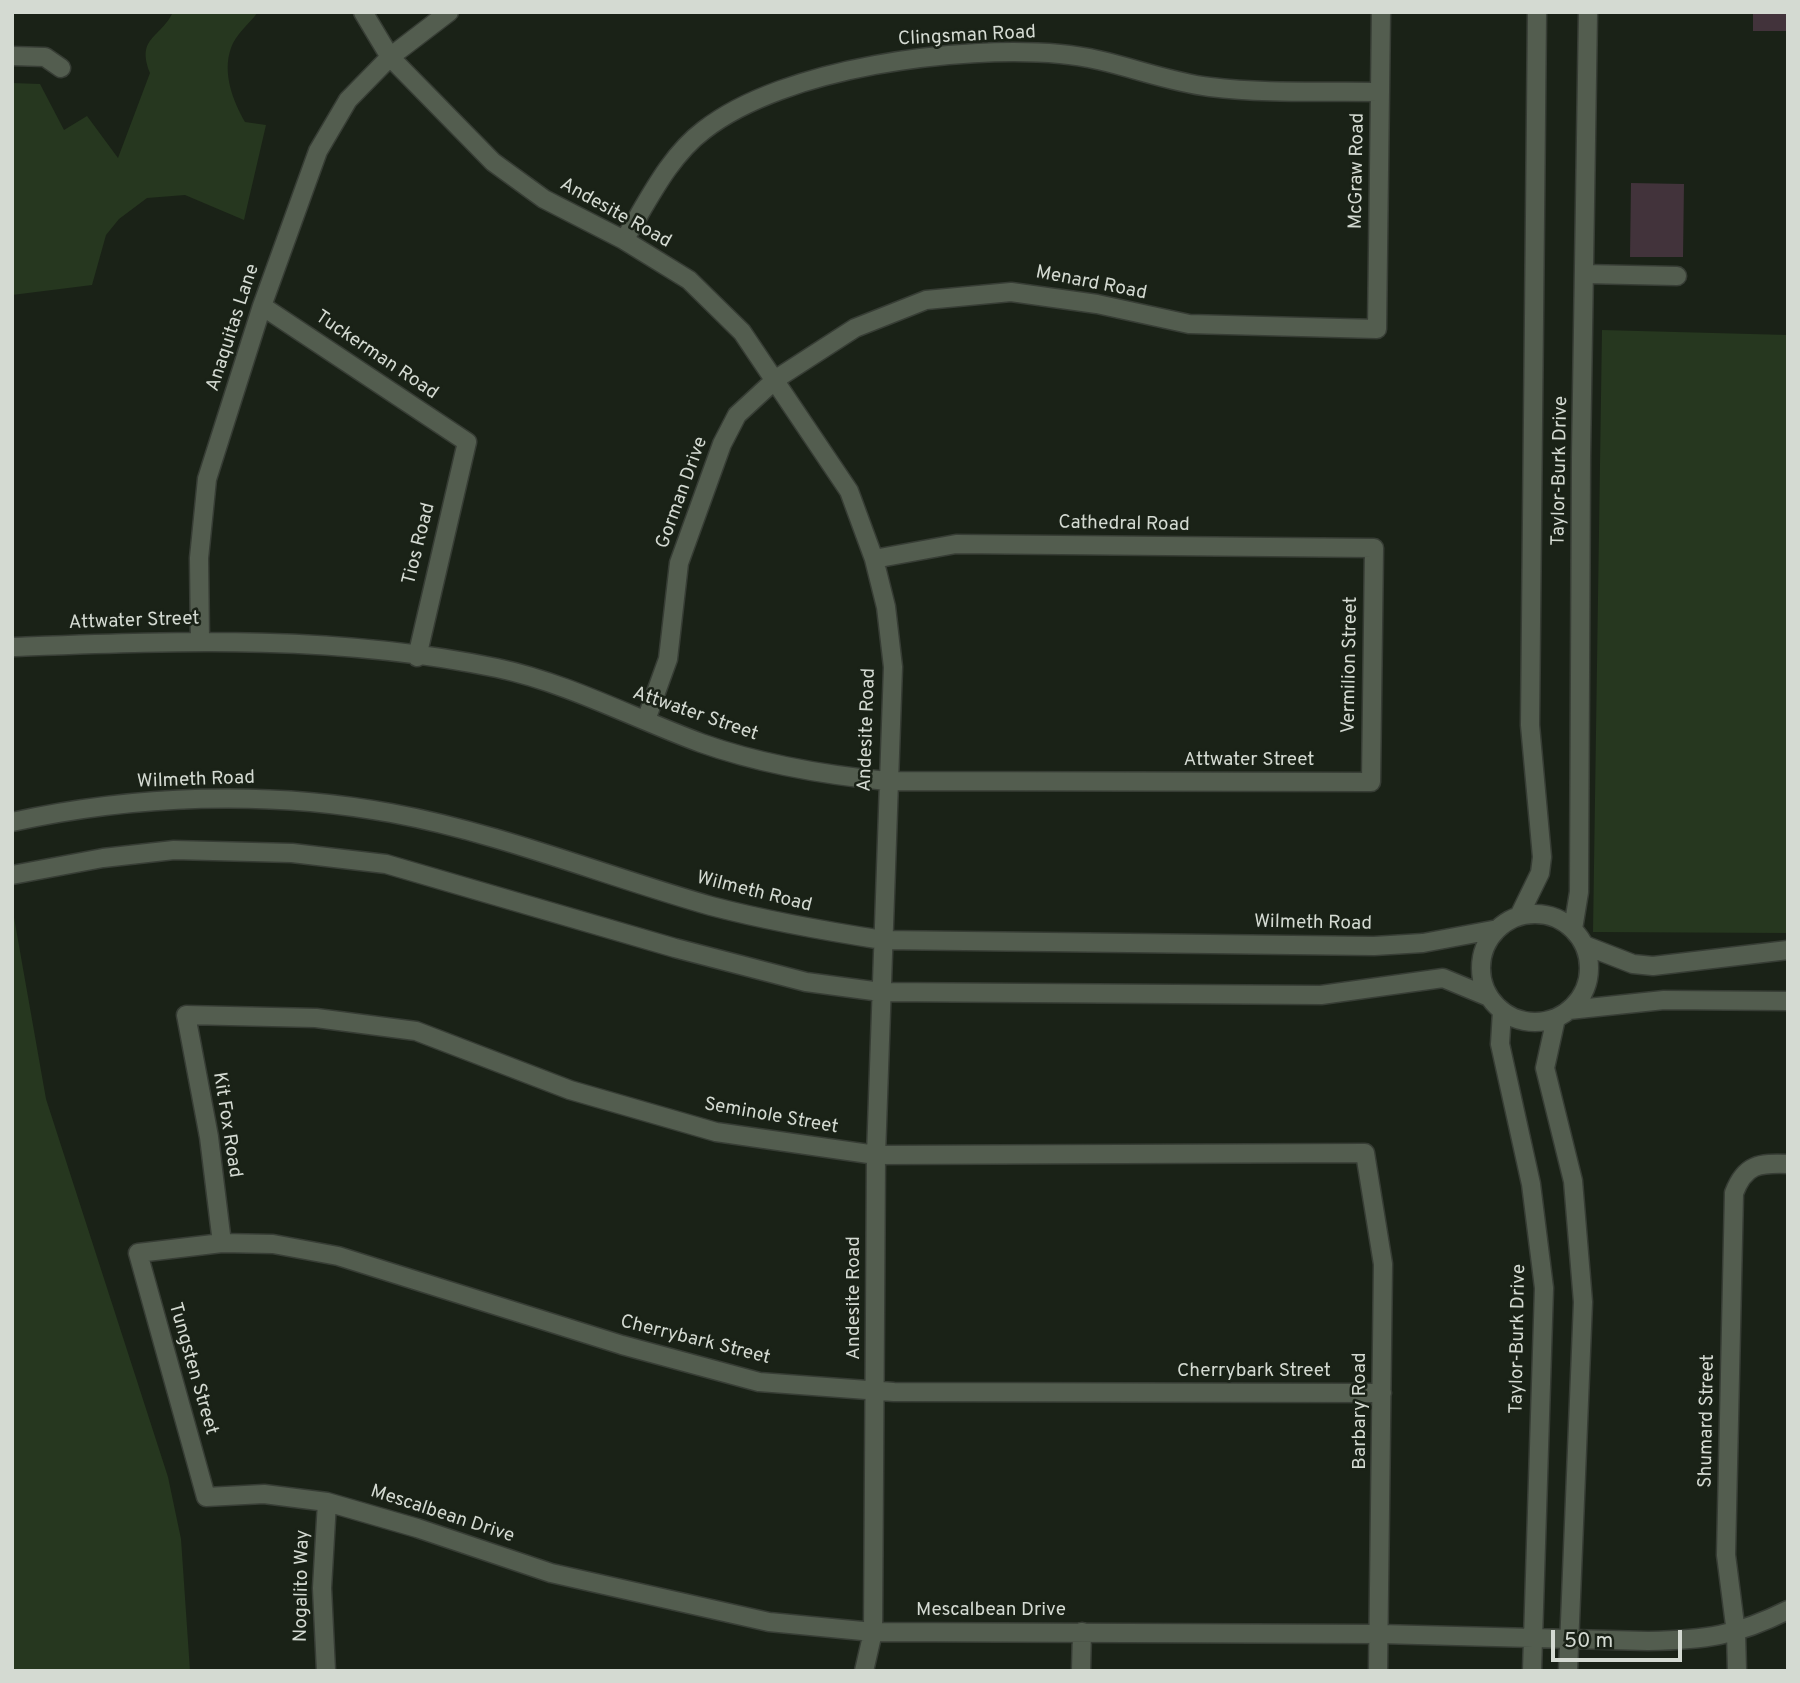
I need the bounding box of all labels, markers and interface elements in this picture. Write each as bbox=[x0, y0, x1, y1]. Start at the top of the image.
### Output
street label: Clingsman Road bbox=[897, 22, 1037, 52]
street label: McGraw Road bbox=[1346, 113, 1370, 229]
street label: Andesite Road bbox=[555, 174, 675, 254]
street label: Anaquitas Lane bbox=[203, 261, 265, 395]
street label: Menard Road bbox=[1033, 262, 1149, 306]
street label: Tuckerman Road bbox=[310, 307, 442, 405]
street label: Taylor-Burk Drive bbox=[1548, 396, 1574, 546]
street label: Gorman Drive bbox=[652, 434, 714, 552]
street label: Tios Road bbox=[399, 501, 441, 587]
street label: Cathedral Road bbox=[1058, 512, 1190, 538]
street label: Vermilion Street bbox=[1338, 596, 1364, 734]
street label: Attwater Street bbox=[68, 608, 200, 636]
street label: Andesite Road bbox=[854, 668, 882, 792]
street label: Attwater Street bbox=[629, 683, 761, 747]
street label: Attwater Street bbox=[1183, 750, 1315, 772]
street label: Wilmeth Road bbox=[137, 768, 255, 794]
street label: Wilmeth Road bbox=[694, 868, 814, 918]
street label: Wilmeth Road bbox=[1254, 912, 1372, 936]
street label: Kit Fox Road bbox=[206, 1071, 246, 1179]
street label: Seminole Street bbox=[702, 1094, 840, 1140]
street label: Andesite Road bbox=[844, 1236, 866, 1360]
street label: Taylor-Burk Drive bbox=[1506, 1264, 1532, 1414]
street label: Tungsten Street bbox=[162, 1300, 222, 1438]
street label: Cherrybark Street bbox=[618, 1311, 772, 1371]
street label: Barbary Road bbox=[1350, 1352, 1372, 1470]
street label: Shumard Street bbox=[1695, 1354, 1721, 1488]
street label: Cherrybark Street bbox=[1177, 1361, 1331, 1383]
street label: Mescalbean Drive bbox=[367, 1481, 517, 1549]
street label: Nogalito Way bbox=[291, 1530, 315, 1642]
street label: Mescalbean Drive bbox=[916, 1600, 1066, 1622]
scale bar bbox=[1555, 1616, 1686, 1660]
text: 50 m bbox=[1564, 1628, 1613, 1655]

